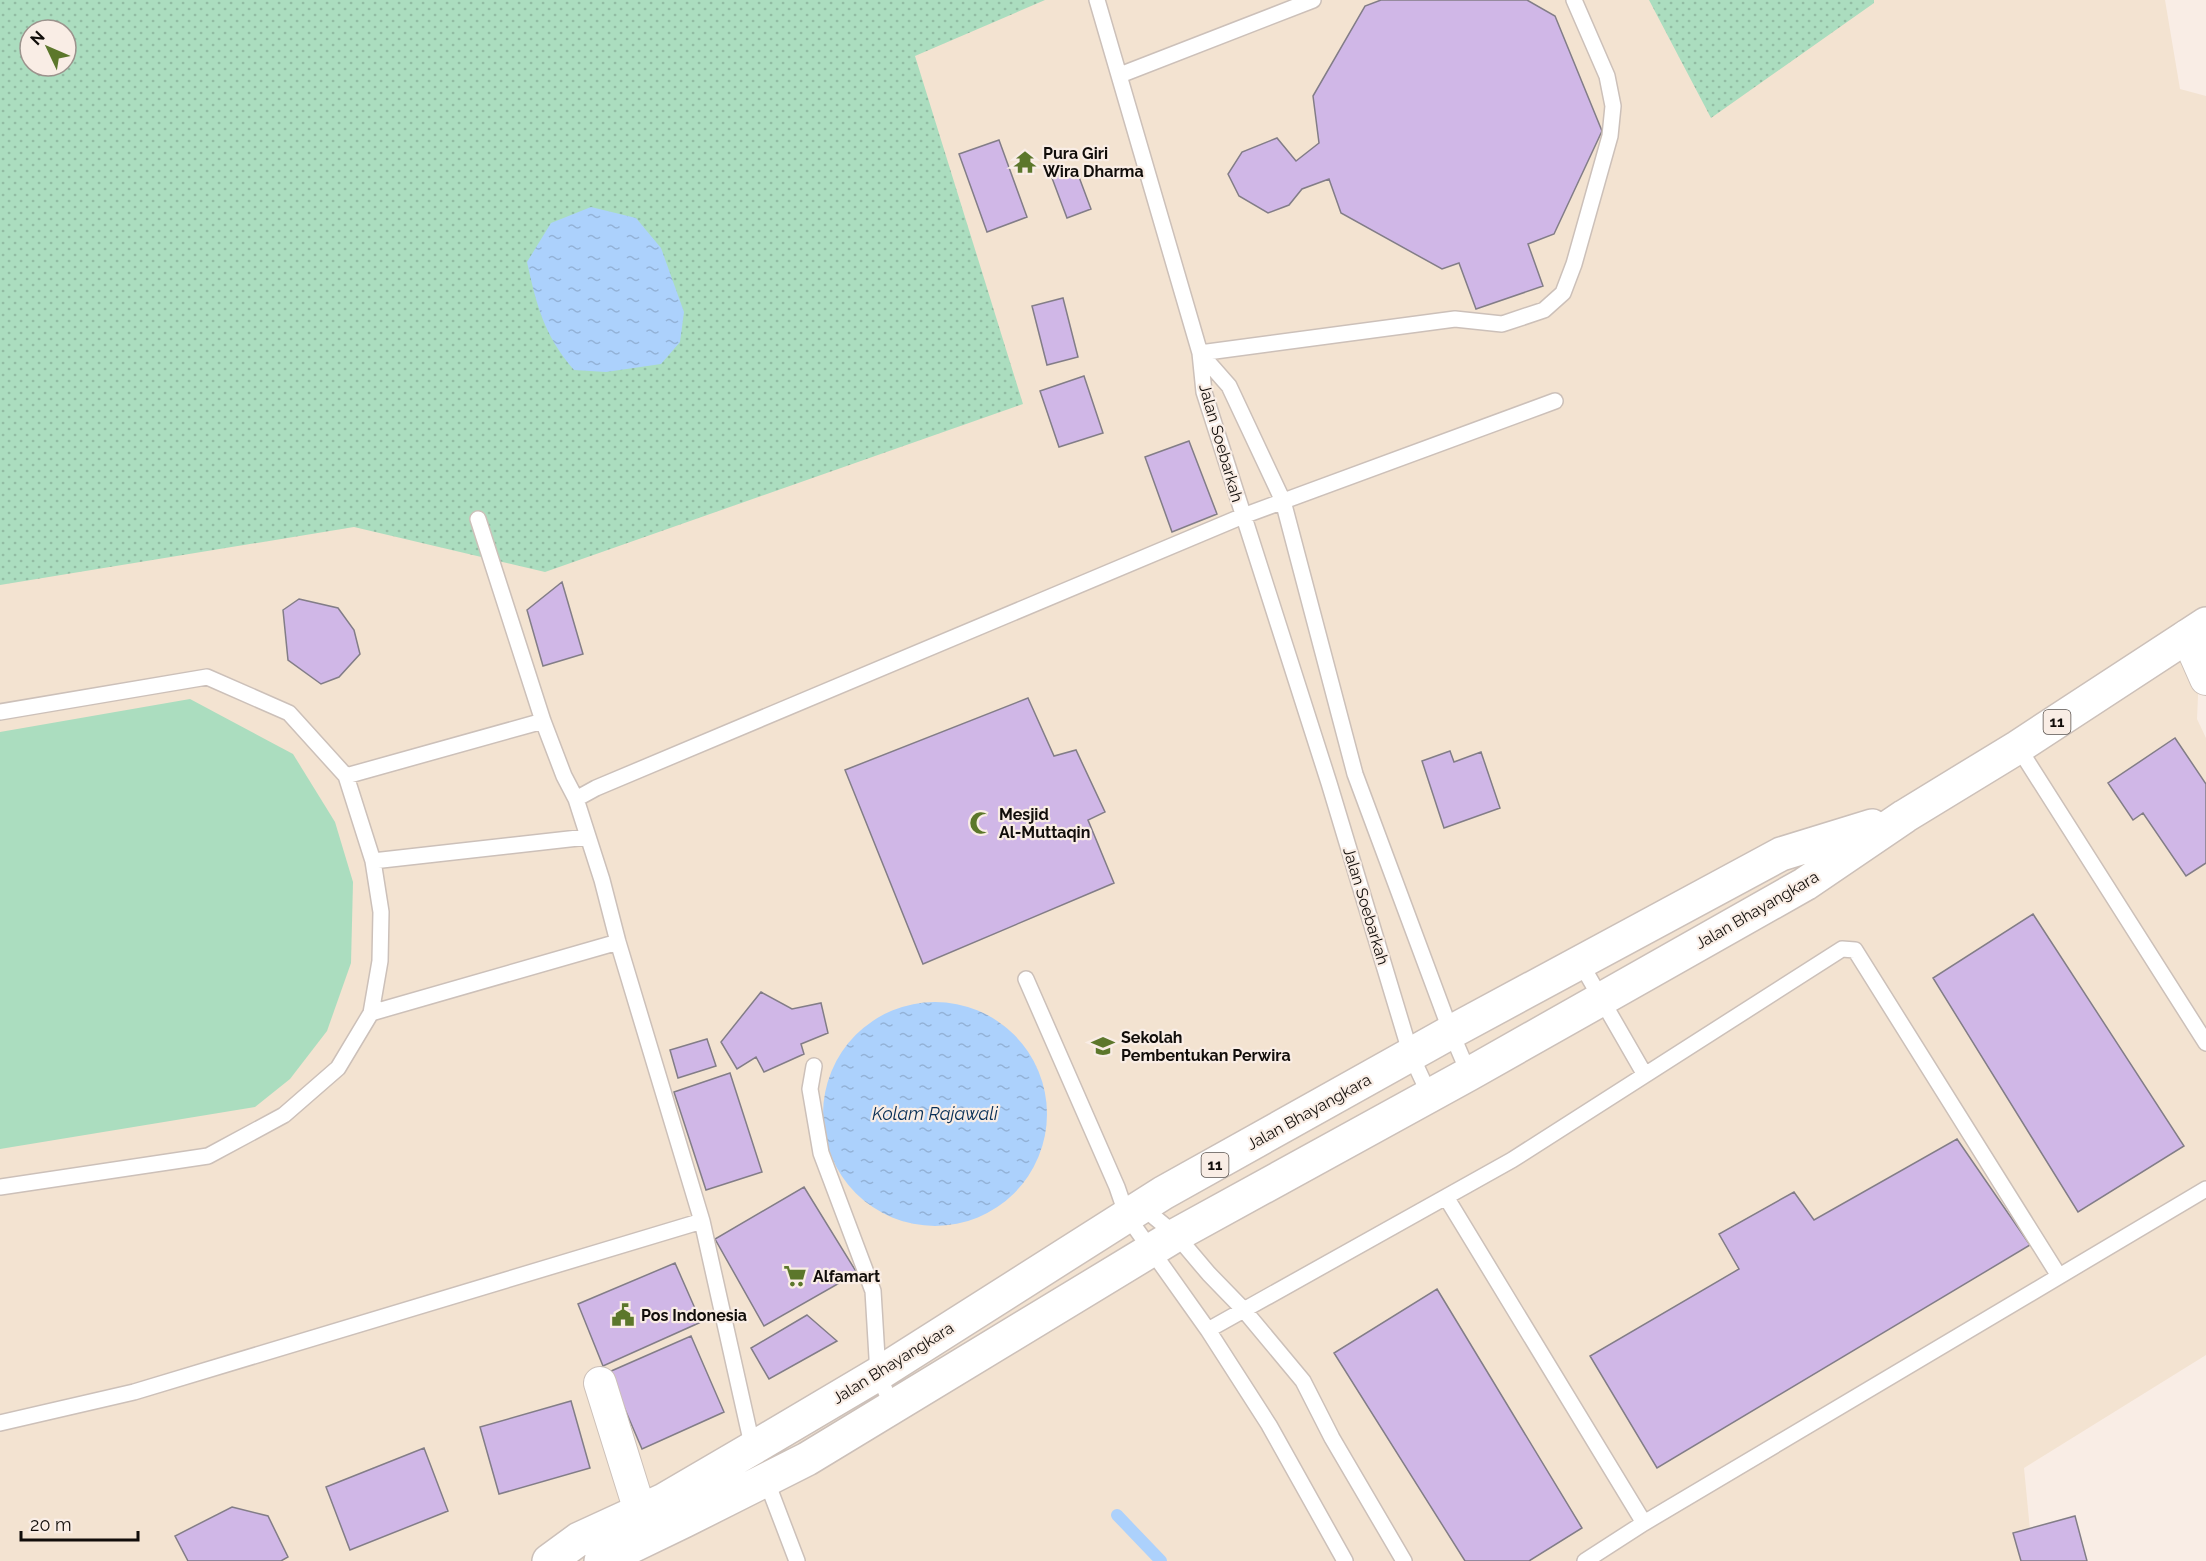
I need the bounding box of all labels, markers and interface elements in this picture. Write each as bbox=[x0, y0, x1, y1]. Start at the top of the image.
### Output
north arrow bbox=[18, 18, 78, 78]
text: N bbox=[26, 27, 49, 49]
place label: Pura Giri Wira Dharma bbox=[1043, 144, 1144, 181]
temple icon: Pura Giri Wira Dharma bbox=[1012, 149, 1038, 175]
street label: Jalan Soebarkah bbox=[1195, 382, 1247, 504]
road number: 11 bbox=[2044, 710, 2070, 734]
place label: Mesjid Al-Muttaqin bbox=[999, 805, 1090, 842]
mosque icon: Mesjid Al-Muttaqin bbox=[968, 810, 994, 836]
street label: Jalan Soebarkah bbox=[1339, 845, 1393, 967]
street label: Jalan Bhayangkara bbox=[1692, 867, 1822, 953]
place label: Sekolah Pembentukan Perwira bbox=[1121, 1028, 1291, 1065]
school or university icon: Sekolah Pembentukan Perwira bbox=[1090, 1033, 1116, 1059]
street label: Jalan Bhayangkara bbox=[1244, 1070, 1374, 1154]
water label: Kolam Rajawali bbox=[872, 1103, 999, 1124]
road number: 11 bbox=[1202, 1153, 1228, 1177]
supermarket icon: Alfamart bbox=[782, 1263, 808, 1289]
place label: Alfamart bbox=[813, 1267, 880, 1286]
public building icon: Pos Indonesia bbox=[610, 1302, 636, 1328]
place label: Pos Indonesia bbox=[641, 1306, 747, 1325]
street label: Jalan Bhayangkara bbox=[829, 1318, 957, 1408]
scale bar bbox=[21, 1504, 138, 1542]
text: 20 m bbox=[30, 1514, 72, 1535]

